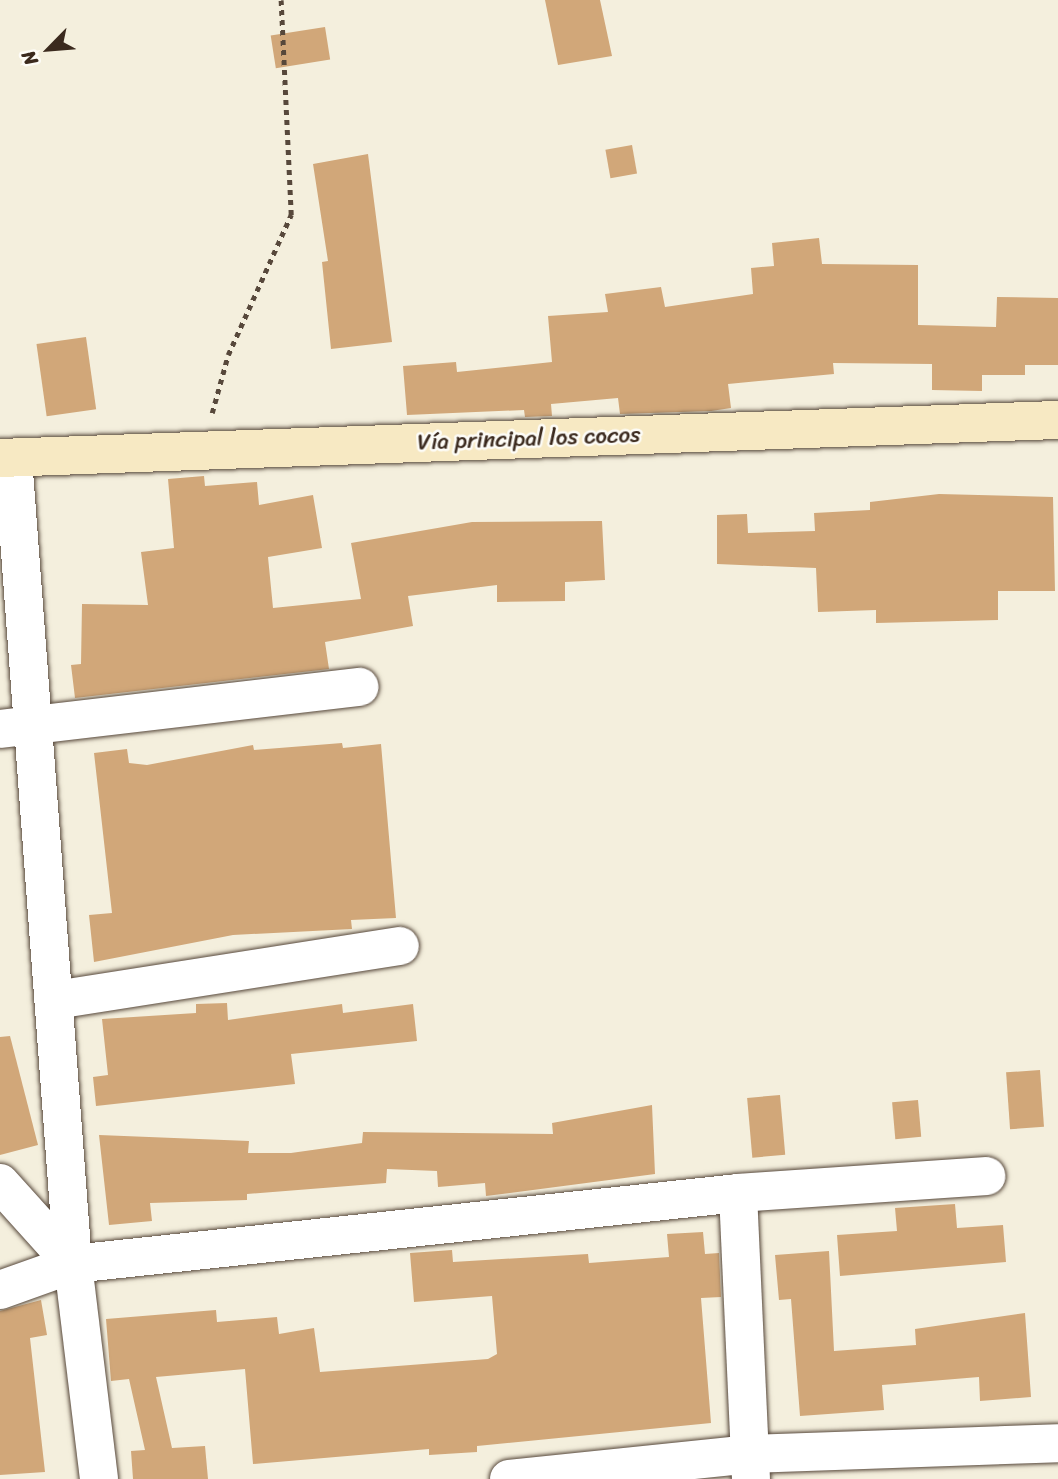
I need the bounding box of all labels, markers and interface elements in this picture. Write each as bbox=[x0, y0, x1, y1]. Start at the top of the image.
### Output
north arrow bbox=[14, 14, 84, 84]
text: N bbox=[12, 45, 47, 71]
street label: Vía principal los cocos bbox=[417, 421, 641, 457]

